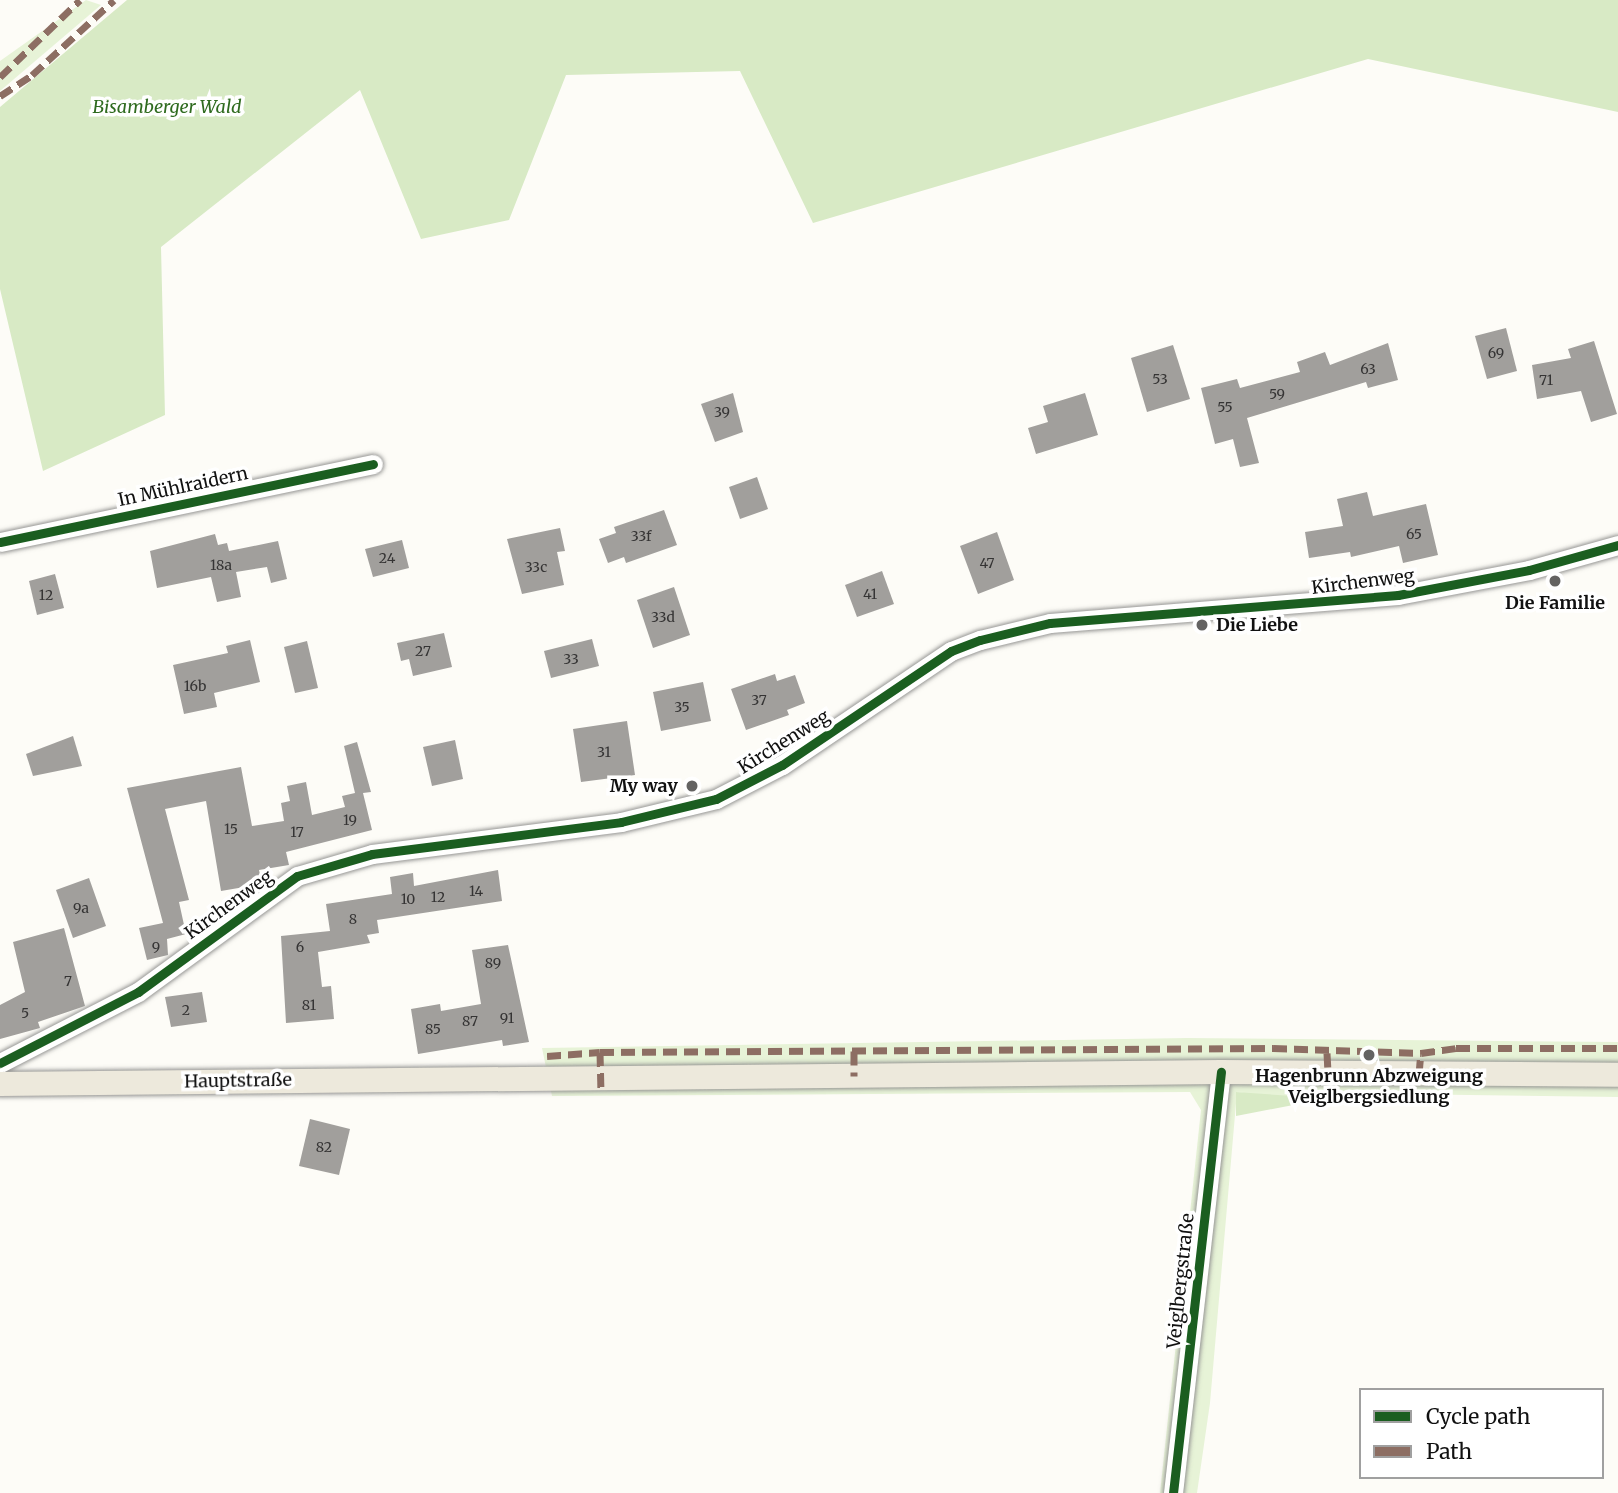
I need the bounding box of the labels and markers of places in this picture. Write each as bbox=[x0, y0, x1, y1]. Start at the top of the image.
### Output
marker: Die Familie bbox=[1547, 573, 1563, 589]
place label: Die Familie bbox=[1505, 592, 1605, 614]
place label: Die Liebe bbox=[1216, 614, 1298, 636]
marker: Die Liebe bbox=[1194, 617, 1210, 633]
place label: My way bbox=[610, 775, 678, 797]
marker: My way bbox=[684, 778, 700, 794]
marker: Hagenbrunn Abzweigung Veiglbergsiedlung bbox=[1361, 1047, 1377, 1063]
place label: Hagenbrunn Abzweigung Veiglbergsiedlung bbox=[1255, 1066, 1483, 1108]

